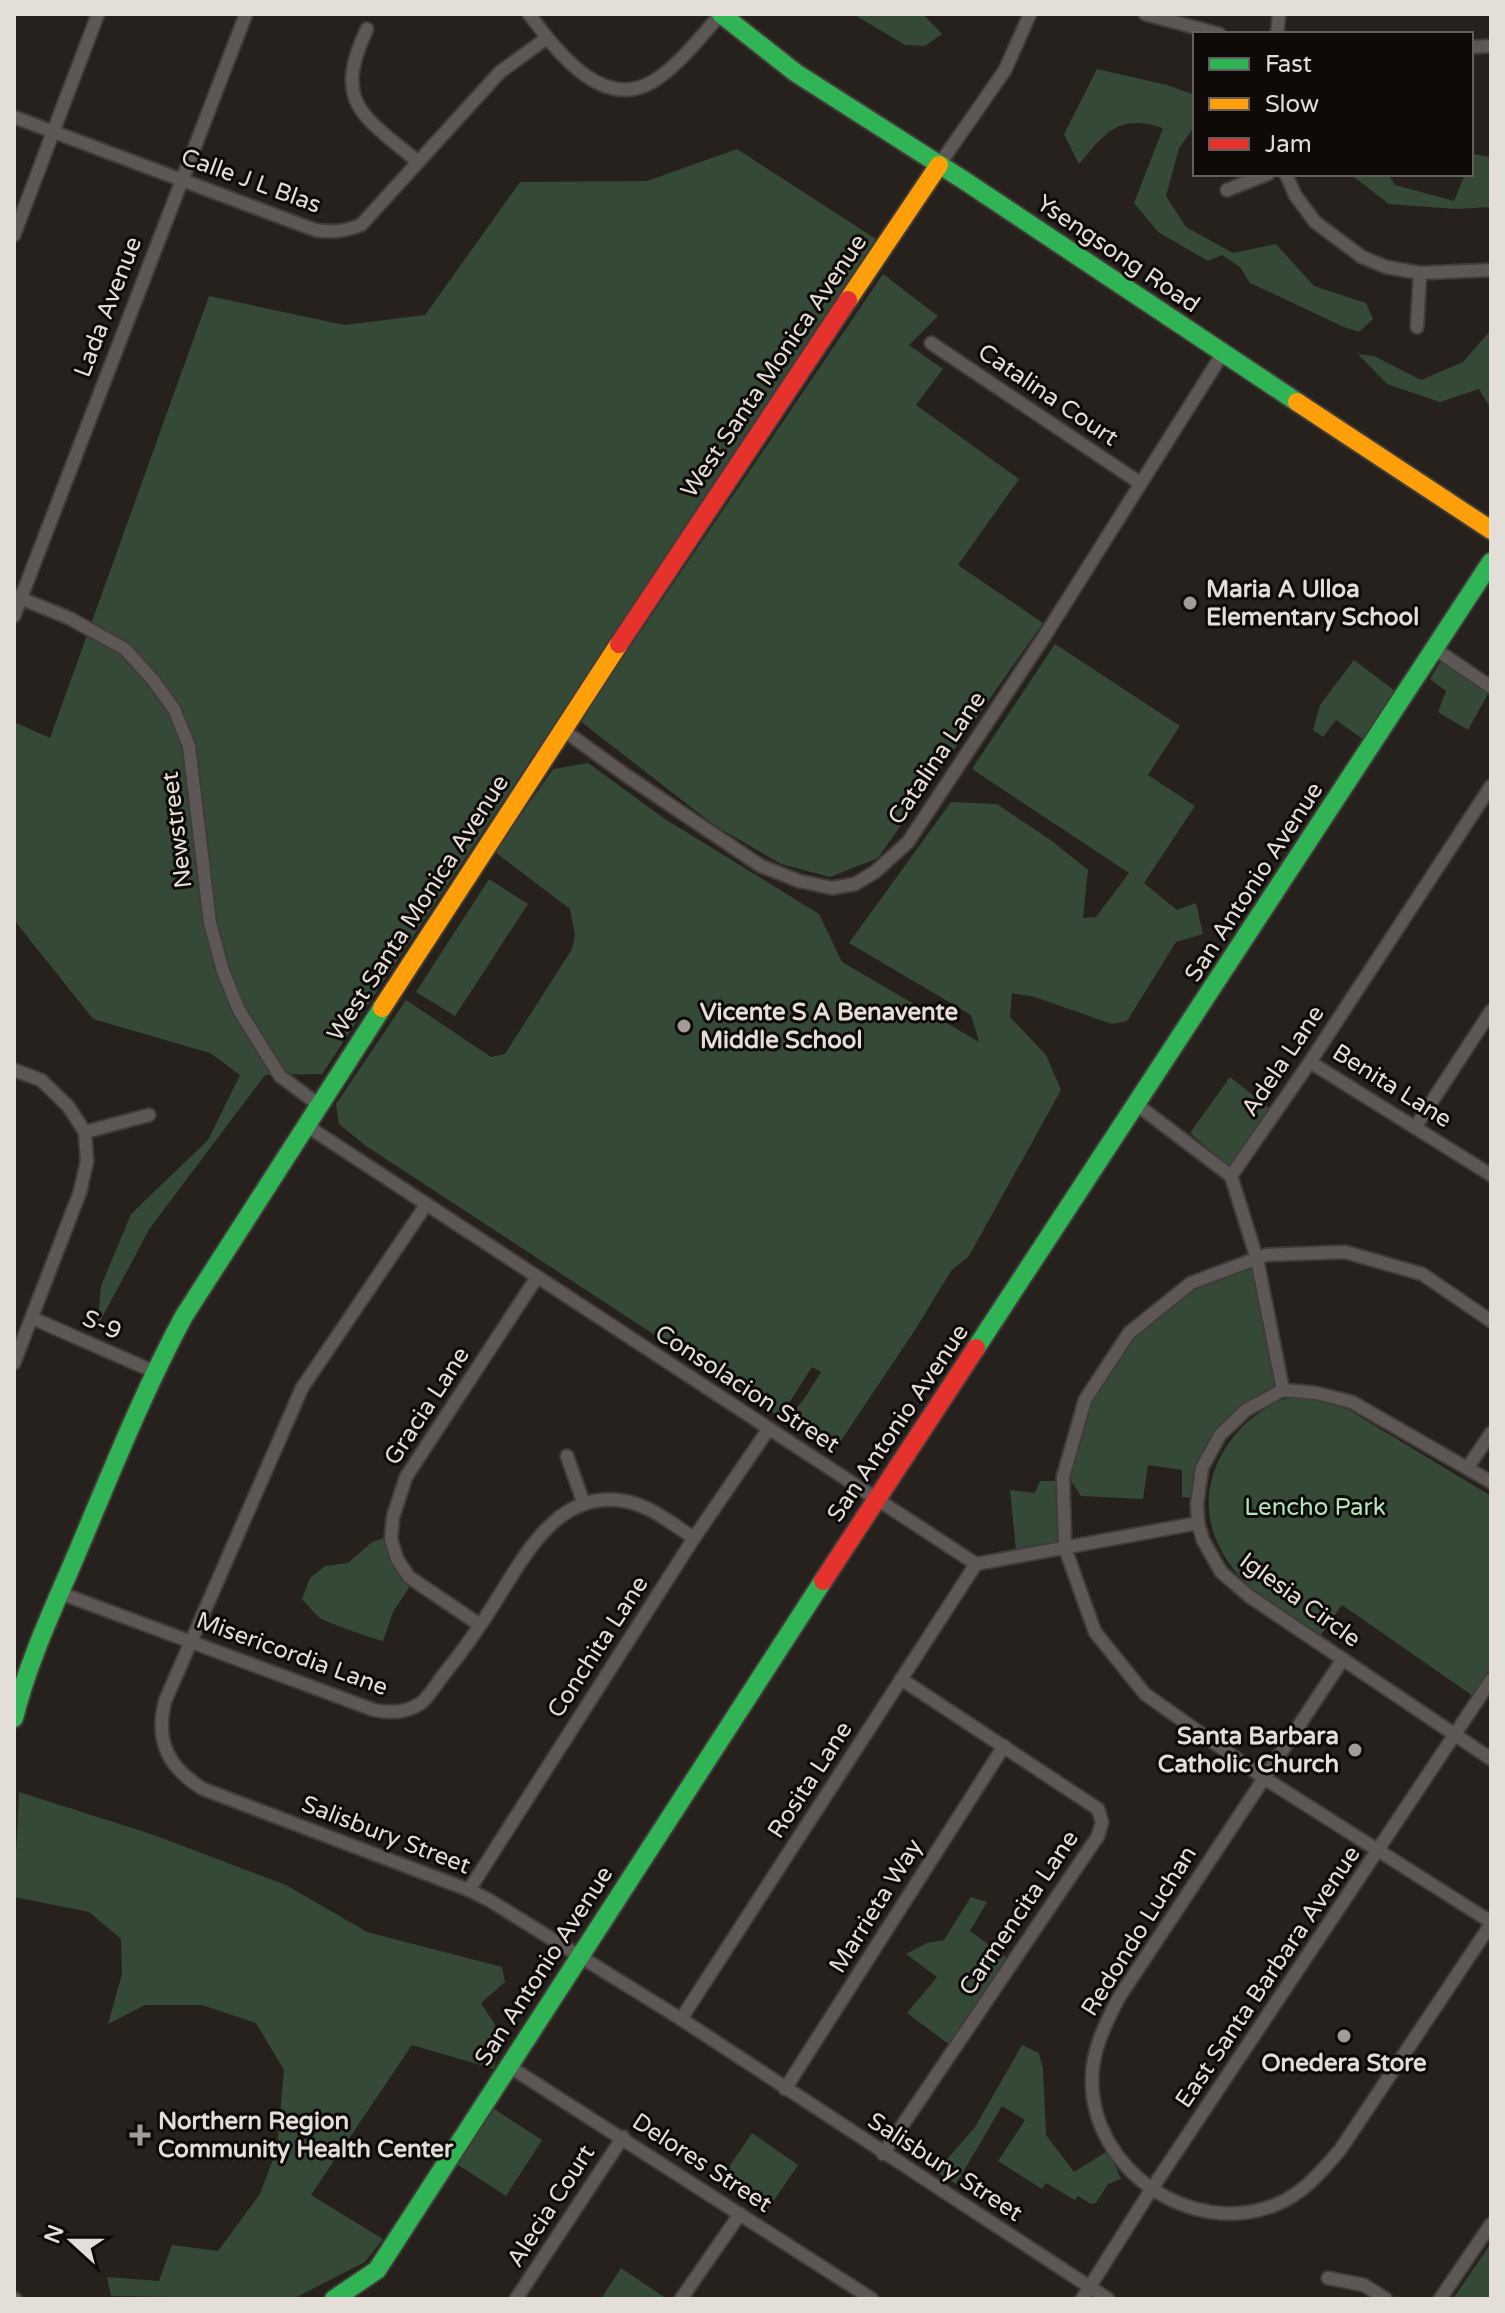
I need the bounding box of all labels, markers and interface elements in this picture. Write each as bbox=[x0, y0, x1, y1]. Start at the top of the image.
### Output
legend bbox=[1193, 32, 1473, 176]
text: Fast bbox=[1265, 50, 1312, 79]
text: Slow bbox=[1265, 90, 1319, 119]
text: Jam bbox=[1265, 130, 1312, 159]
street label: Calle J L Blas bbox=[177, 142, 325, 220]
street label: Ysengsong Road bbox=[1031, 189, 1205, 319]
street label: West Santa Monica Avenue bbox=[675, 229, 873, 503]
street label: Lada Avenue bbox=[68, 233, 148, 381]
street label: Catalina Court bbox=[972, 337, 1124, 453]
place label: Maria A Ulloa Elementary School bbox=[1206, 575, 1419, 632]
marker: Maria A Ulloa Elementary School bbox=[1181, 594, 1199, 612]
street label: Catalina Lane bbox=[882, 686, 992, 830]
street label: West Santa Monica Avenue bbox=[321, 769, 515, 1047]
street label: Newstreet bbox=[155, 770, 199, 890]
street label: San Antonio Avenue bbox=[1179, 777, 1329, 987]
place label: Vicente S A Benavente Middle School bbox=[700, 998, 958, 1055]
street label: Adela Lane bbox=[1235, 1000, 1331, 1122]
marker: Vicente S A Benavente Middle School bbox=[675, 1017, 693, 1035]
street label: Benita Lane bbox=[1327, 1038, 1457, 1134]
street label: S-9 bbox=[78, 1304, 126, 1346]
street label: Consolacion Street bbox=[649, 1319, 845, 1459]
street label: San Antonio Avenue bbox=[821, 1319, 975, 1527]
street label: Gracia Lane bbox=[378, 1342, 476, 1470]
park label: Lencho Park bbox=[1244, 1493, 1386, 1522]
street label: Iglesia Circle bbox=[1234, 1546, 1366, 1654]
street label: Conchita Lane bbox=[541, 1571, 655, 1723]
street label: Misericordia Lane bbox=[192, 1606, 392, 1702]
street label: Rosita Lane bbox=[761, 1716, 859, 1844]
place label: Santa Barbara Catholic Church bbox=[1158, 1722, 1339, 1779]
marker: Santa Barbara Catholic Church bbox=[1346, 1741, 1364, 1759]
street label: Salisbury Street bbox=[298, 1789, 474, 1881]
street label: Carmencita Lane bbox=[953, 1825, 1085, 2001]
street label: Marrieta Way bbox=[823, 1833, 929, 1979]
street label: Redondo Luchan bbox=[1075, 1841, 1203, 2021]
street label: East Santa Barbara Avenue bbox=[1169, 1841, 1367, 2113]
street label: San Antonio Avenue bbox=[469, 1861, 619, 2071]
marker: Onedera Store bbox=[1335, 2027, 1353, 2045]
place label: Onedera Store bbox=[1261, 2049, 1427, 2078]
street label: Salisbury Street bbox=[862, 2106, 1028, 2228]
place label: Northern Region Community Health Center bbox=[158, 2107, 454, 2164]
street label: Delores Street bbox=[627, 2107, 777, 2219]
marker: Northern Region Community Health Center bbox=[129, 2124, 151, 2146]
street label: Alecia Court bbox=[501, 2140, 601, 2272]
north arrow bbox=[32, 2201, 112, 2281]
text: N bbox=[39, 2221, 70, 2247]

